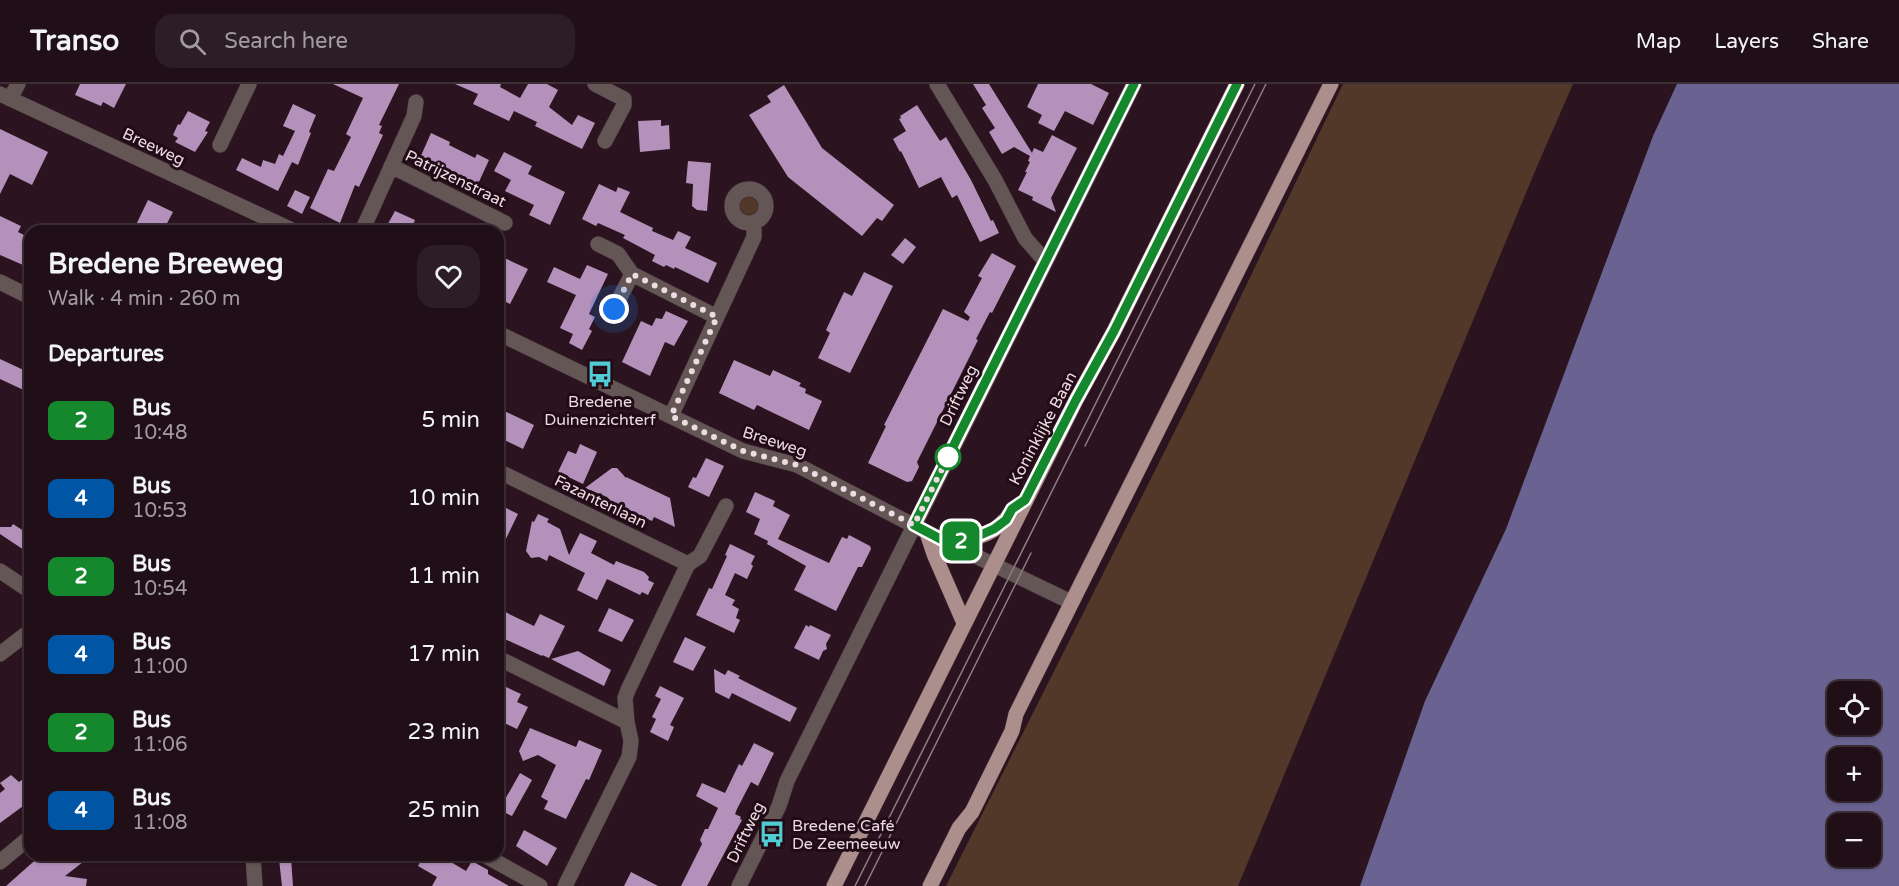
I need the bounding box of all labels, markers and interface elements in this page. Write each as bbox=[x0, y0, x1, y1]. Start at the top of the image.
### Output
search box bbox=[155, 14, 575, 68]
text: Transo bbox=[30, 24, 119, 58]
icon: search bbox=[176, 25, 209, 58]
text: Search here bbox=[224, 28, 348, 54]
text: Map bbox=[1636, 29, 1681, 54]
text: Layers bbox=[1714, 29, 1779, 54]
text: Share bbox=[1812, 29, 1869, 54]
street label: Breeweg bbox=[119, 124, 188, 170]
street label: Patrijzenstraat bbox=[402, 146, 509, 212]
button: heart bbox=[417, 245, 480, 308]
text: Bredene Breeweg bbox=[48, 247, 284, 281]
text: Walk · 4 min · 260 m bbox=[48, 287, 240, 311]
your location bbox=[599, 294, 629, 324]
text: Departures bbox=[48, 341, 164, 367]
bus stop icon: Bredene Duinenzichterf bbox=[585, 359, 615, 389]
street label: Driftweg bbox=[936, 362, 982, 429]
street label: Koninklijke Baan bbox=[1005, 368, 1081, 488]
place label: Bredene Duinenzichterf bbox=[544, 392, 657, 430]
text: Bus bbox=[132, 395, 171, 421]
text: 5 min bbox=[421, 407, 480, 433]
text: 2 bbox=[74, 408, 88, 433]
text: 10:48 bbox=[132, 421, 187, 445]
street label: Breeweg bbox=[740, 422, 809, 462]
unlabelled marker bbox=[935, 444, 961, 470]
street label: Fazantenlaan bbox=[551, 471, 650, 533]
text: Bus bbox=[132, 473, 171, 499]
text: 10 min bbox=[408, 485, 480, 511]
text: 4 bbox=[74, 486, 88, 511]
text: 10:53 bbox=[132, 499, 187, 523]
line badge: 2 bbox=[942, 522, 980, 560]
text: 2 bbox=[954, 529, 968, 554]
text: Bus bbox=[132, 551, 171, 577]
text: 11 min bbox=[408, 563, 480, 589]
text: 2 bbox=[74, 564, 88, 589]
text: 10:54 bbox=[132, 577, 187, 601]
text: Bus bbox=[132, 629, 171, 655]
text: 17 min bbox=[408, 641, 480, 667]
text: 4 bbox=[74, 642, 88, 667]
text: 11:00 bbox=[132, 655, 187, 679]
map controls bbox=[1827, 681, 1881, 867]
button: locate bbox=[1827, 681, 1881, 735]
text: Bus bbox=[132, 707, 171, 733]
text: 23 min bbox=[408, 719, 480, 745]
text: 2 bbox=[74, 720, 88, 745]
text: 11:06 bbox=[132, 733, 187, 757]
button: + bbox=[1827, 747, 1881, 801]
text: Bus bbox=[132, 785, 171, 811]
text: 25 min bbox=[408, 797, 480, 823]
text: 4 bbox=[74, 798, 88, 823]
street label: Driftweg bbox=[723, 799, 769, 866]
text: 11:08 bbox=[132, 811, 187, 835]
button: − bbox=[1827, 813, 1881, 867]
place label: Bredene Café De Zeemeeuw bbox=[792, 816, 901, 854]
bus stop icon: Bredene Café De Zeemeeuw bbox=[757, 819, 787, 849]

